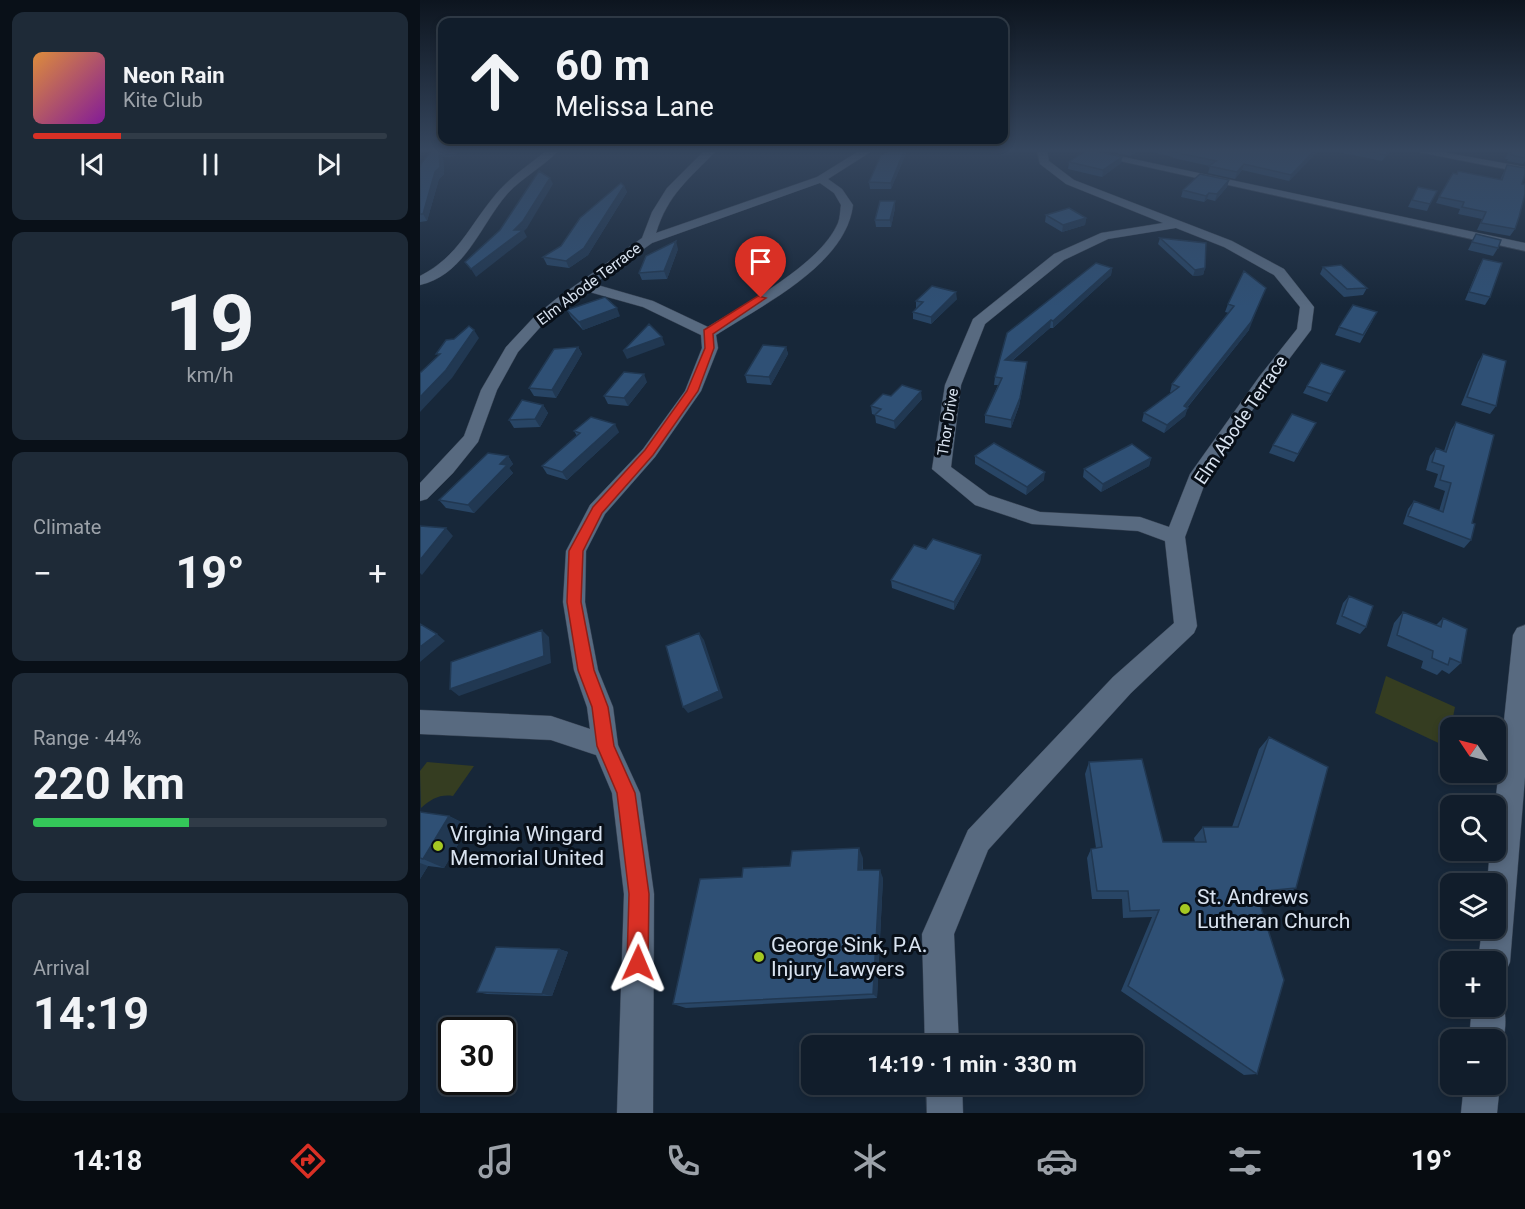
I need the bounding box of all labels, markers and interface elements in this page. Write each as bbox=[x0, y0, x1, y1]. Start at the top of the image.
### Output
text: 60 m bbox=[555, 41, 650, 90]
icon: ahead bbox=[456, 42, 534, 120]
text: Neon Rain bbox=[123, 63, 225, 88]
text: Kite Club bbox=[123, 88, 203, 112]
text: Melissa Lane bbox=[555, 91, 714, 123]
icon: previous bbox=[76, 148, 109, 181]
icon: pause bbox=[194, 148, 227, 181]
icon: next bbox=[312, 148, 345, 181]
pin bbox=[735, 236, 786, 298]
street label: Elm Abode Terrace bbox=[533, 239, 645, 329]
icon: arrive bbox=[744, 245, 777, 278]
text: 19 bbox=[165, 278, 255, 369]
street label: Elm Abode Terrace bbox=[1190, 351, 1291, 488]
text: km/h bbox=[187, 363, 233, 387]
street label: Thor Drive bbox=[934, 387, 962, 457]
text: Climate bbox=[33, 515, 101, 539]
text: 19° bbox=[175, 546, 245, 599]
text: − bbox=[33, 554, 52, 593]
text: + bbox=[368, 554, 387, 593]
north arrow bbox=[1440, 717, 1506, 783]
map controls bbox=[1440, 717, 1506, 1095]
text: Range · 44% bbox=[33, 726, 141, 750]
text: 220 km bbox=[33, 757, 185, 810]
button: search bbox=[1440, 795, 1506, 861]
place label: Virginia Wingard Memorial United bbox=[450, 822, 604, 870]
marker: Virginia Wingard Memorial United bbox=[431, 839, 445, 853]
button: layers bbox=[1440, 873, 1506, 939]
place label: St. Andrews Lutheran Church bbox=[1197, 885, 1350, 933]
marker: St. Andrews Lutheran Church bbox=[1178, 902, 1192, 916]
position arrow bbox=[606, 931, 670, 995]
place label: George Sink, P.A. Injury Lawyers bbox=[771, 933, 927, 981]
marker: George Sink, P.A. Injury Lawyers bbox=[752, 950, 766, 964]
button: + bbox=[1440, 951, 1506, 1017]
text: Arrival bbox=[33, 956, 90, 980]
text: 14:19 bbox=[33, 987, 149, 1040]
speed limit sign: 30 bbox=[438, 1017, 516, 1095]
button: − bbox=[1440, 1029, 1506, 1095]
text: 14:19 · 1 min · 330 m bbox=[867, 1052, 1077, 1077]
icon: directions bbox=[287, 1140, 329, 1182]
icon: music bbox=[475, 1140, 517, 1182]
icon: phone bbox=[662, 1140, 704, 1182]
icon: climate bbox=[849, 1140, 891, 1182]
icon: car bbox=[1036, 1140, 1078, 1182]
icon: filters bbox=[1224, 1140, 1266, 1182]
text: 14:18 bbox=[73, 1145, 142, 1177]
text: 19° bbox=[1411, 1145, 1452, 1177]

